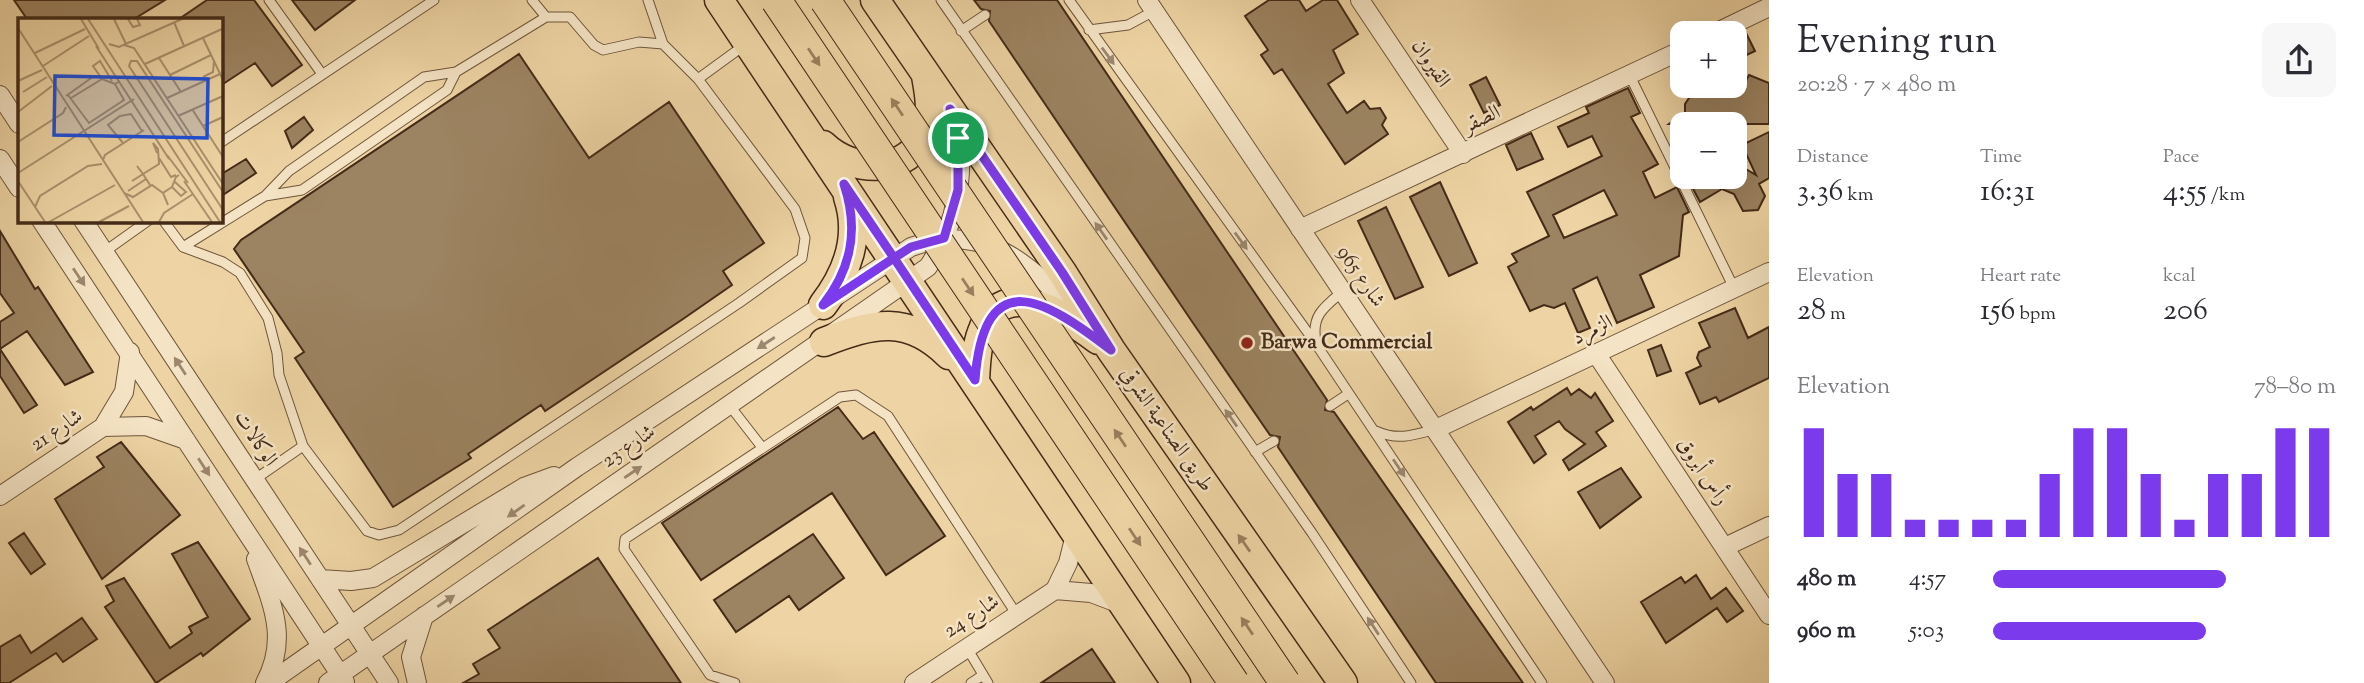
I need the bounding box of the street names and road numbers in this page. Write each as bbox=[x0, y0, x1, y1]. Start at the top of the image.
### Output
street label: القيروان bbox=[1403, 34, 1457, 94]
street label: الصقر bbox=[1456, 98, 1506, 143]
street label: شارع 965 bbox=[1328, 240, 1392, 314]
street label: الزمرد bbox=[1568, 308, 1618, 354]
street label: طريق الصناعية الشرقي bbox=[1112, 361, 1220, 499]
street label: شارع 21 bbox=[25, 402, 90, 460]
street label: الوكالات bbox=[226, 405, 284, 473]
street label: شارع 23 bbox=[596, 418, 663, 477]
street label: رأس أبروق bbox=[1668, 431, 1737, 512]
street label: شارع 24 bbox=[938, 588, 1006, 647]

